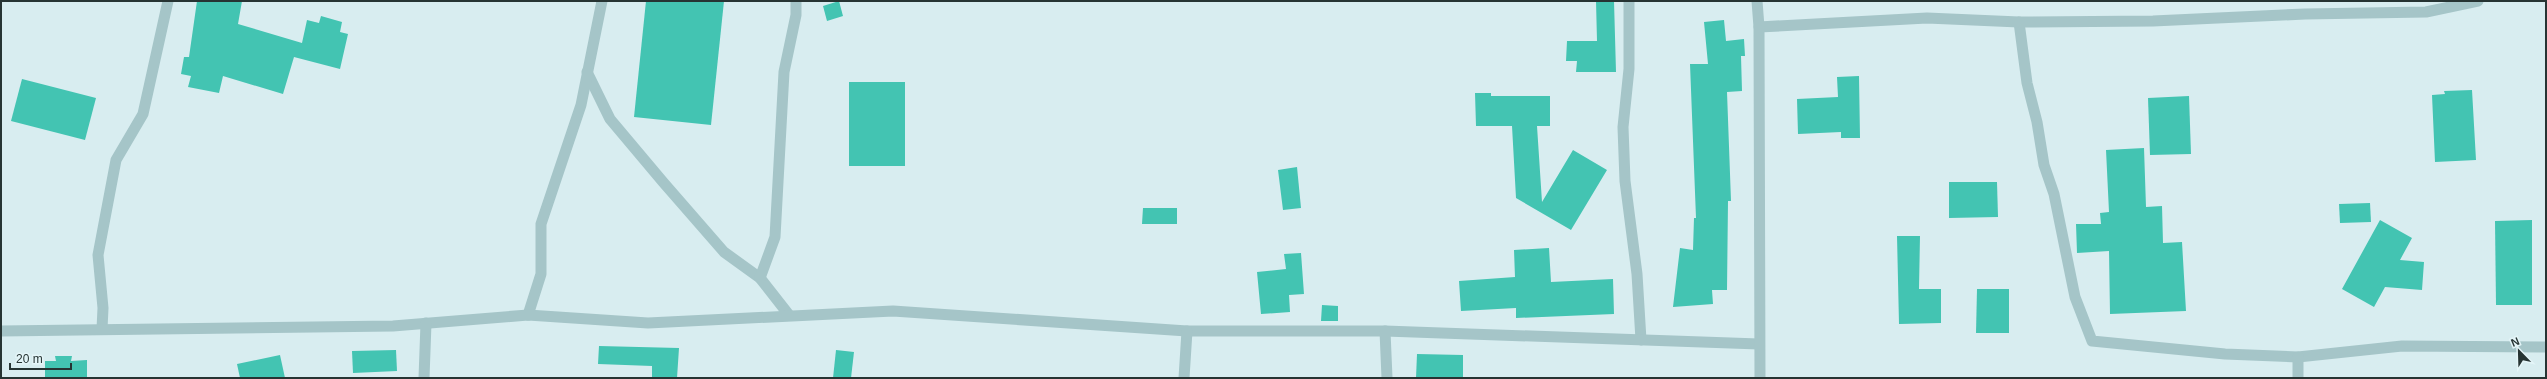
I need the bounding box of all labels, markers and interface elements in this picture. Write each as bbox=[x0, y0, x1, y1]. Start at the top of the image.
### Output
north arrow bbox=[2499, 331, 2539, 371]
text: N bbox=[2509, 335, 2521, 349]
scale bar bbox=[10, 345, 71, 371]
text: 20 m bbox=[16, 352, 43, 366]

